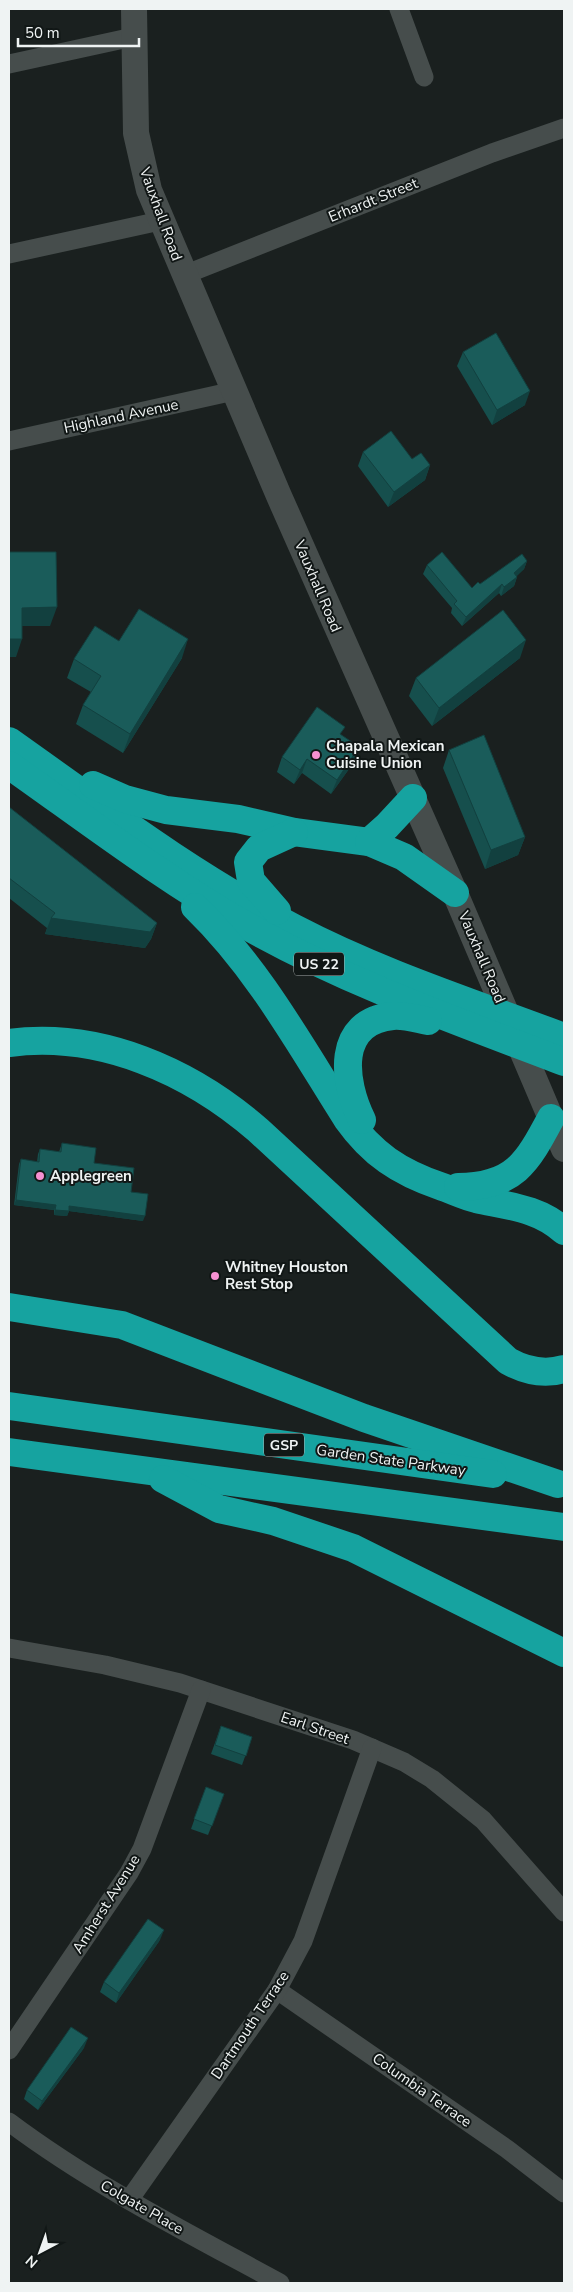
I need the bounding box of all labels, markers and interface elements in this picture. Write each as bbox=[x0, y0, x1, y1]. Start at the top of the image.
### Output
scale bar bbox=[18, 15, 139, 47]
text: 50 m bbox=[25, 23, 60, 43]
street label: Vauxhall Road bbox=[135, 164, 187, 263]
street label: Erhardt Street bbox=[325, 173, 421, 227]
street label: Highland Avenue bbox=[62, 394, 180, 438]
street label: Vauxhall Road bbox=[289, 536, 346, 635]
place label: Chapala Mexican Cuisine Union bbox=[326, 736, 445, 773]
marker: Chapala Mexican Cuisine Union bbox=[310, 749, 322, 761]
street label: Vauxhall Road bbox=[453, 907, 510, 1006]
road number: US 22 bbox=[294, 952, 344, 976]
place label: Applegreen bbox=[50, 1166, 132, 1186]
marker: Applegreen bbox=[34, 1170, 46, 1182]
place label: Whitney Houston Rest Stop bbox=[225, 1257, 348, 1294]
marker: Whitney Houston Rest Stop bbox=[209, 1270, 221, 1282]
road number: GSP bbox=[264, 1434, 304, 1456]
street label: Garden State Parkway bbox=[315, 1440, 467, 1480]
street label: Earl Street bbox=[278, 1707, 353, 1749]
street label: Amherst Avenue bbox=[68, 1851, 144, 1957]
street label: Dartmouth Terrace bbox=[206, 1967, 294, 2083]
street label: Columbia Terrace bbox=[368, 2048, 476, 2132]
street label: Colgate Place bbox=[97, 2175, 187, 2239]
north arrow bbox=[15, 2227, 65, 2277]
text: N bbox=[22, 2251, 42, 2272]

